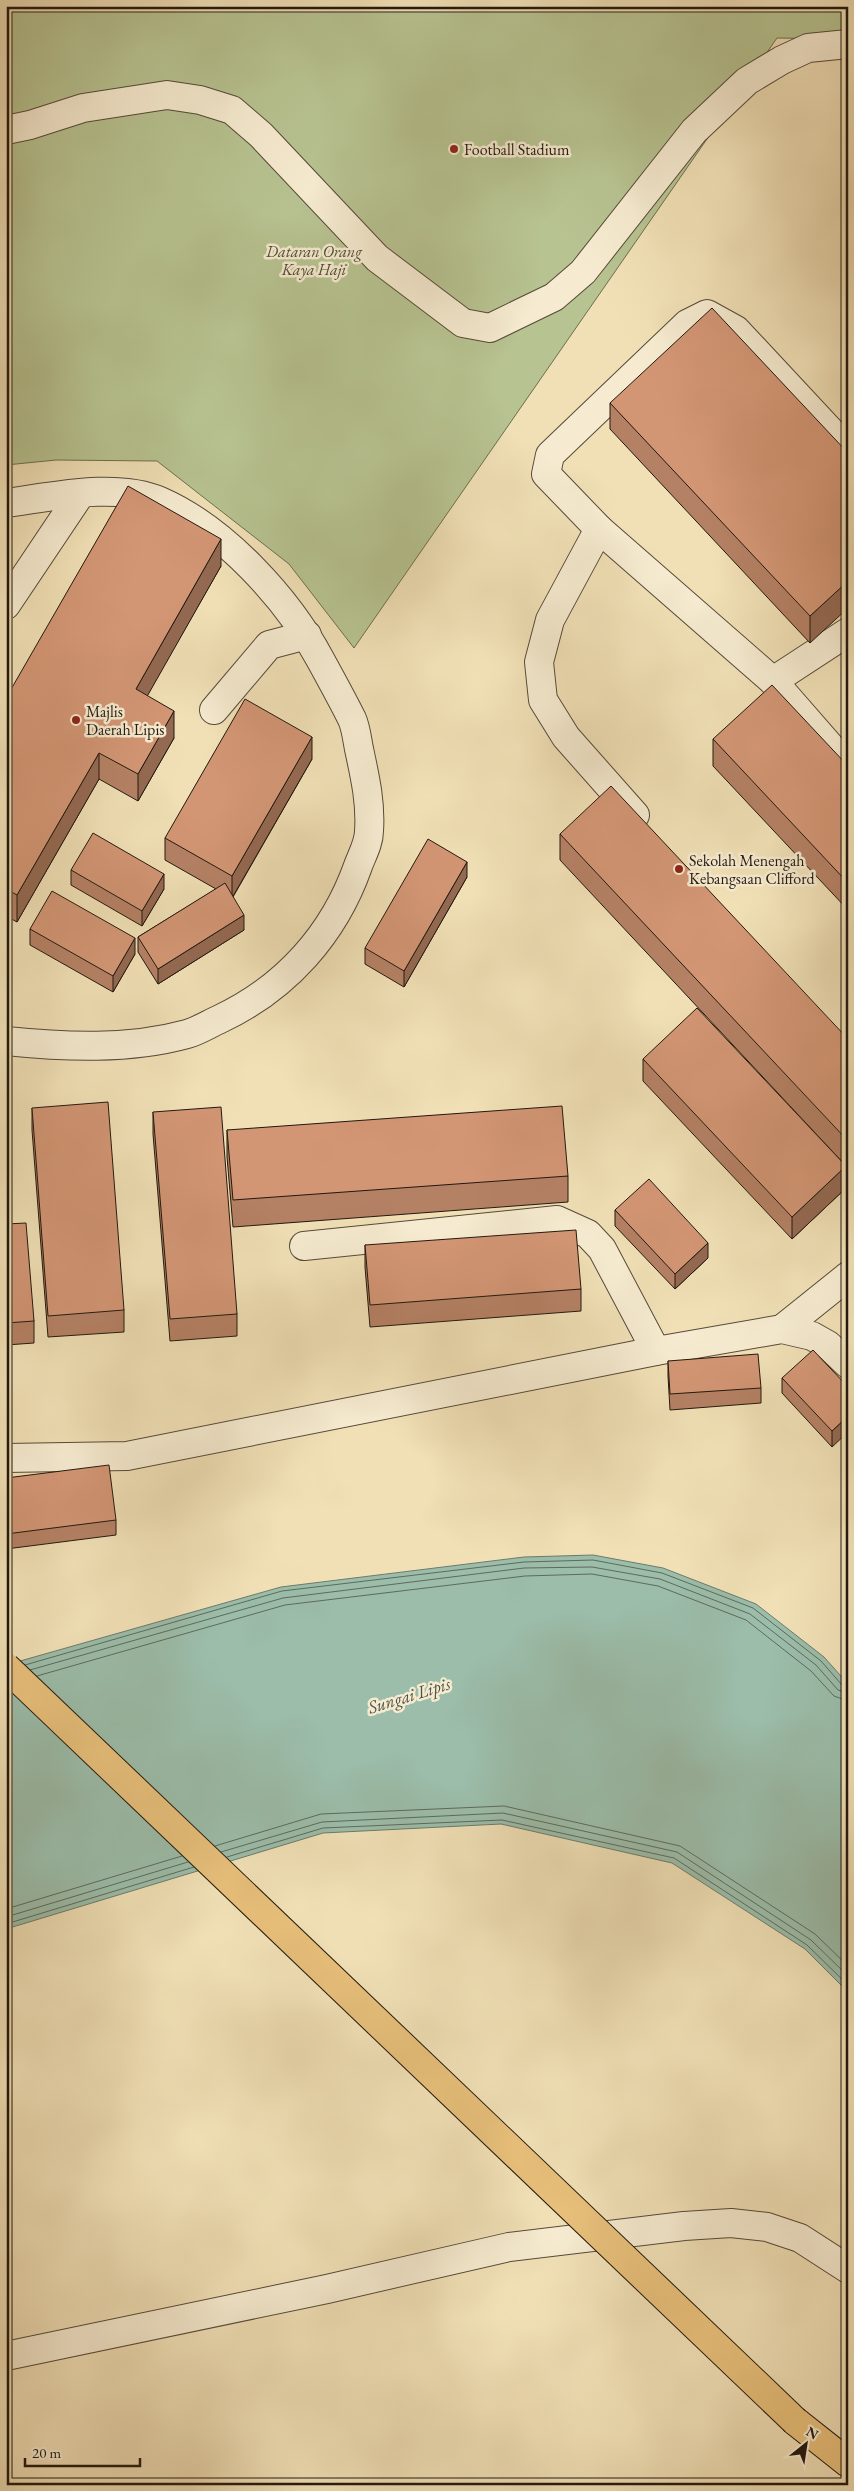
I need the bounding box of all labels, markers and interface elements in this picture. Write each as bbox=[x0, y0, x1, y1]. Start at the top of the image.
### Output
place label: Football Stadium bbox=[464, 139, 570, 160]
marker: Football Stadium bbox=[448, 143, 460, 155]
park label: Dataran Orang Kaya Haji bbox=[265, 241, 363, 280]
place label: Majlis Daerah Lipis bbox=[86, 701, 165, 740]
marker: Majlis Daerah Lipis bbox=[70, 714, 82, 726]
place label: Sekolah Menengah Kebangsaan Clifford bbox=[689, 850, 816, 889]
marker: Sekolah Menengah Kebangsaan Clifford bbox=[673, 863, 685, 875]
water label: Sungai Lipis bbox=[364, 1671, 454, 1720]
north arrow bbox=[782, 2418, 832, 2468]
text: N bbox=[803, 2422, 822, 2444]
scale bar bbox=[25, 2436, 140, 2468]
text: 20 m bbox=[32, 2443, 61, 2462]

